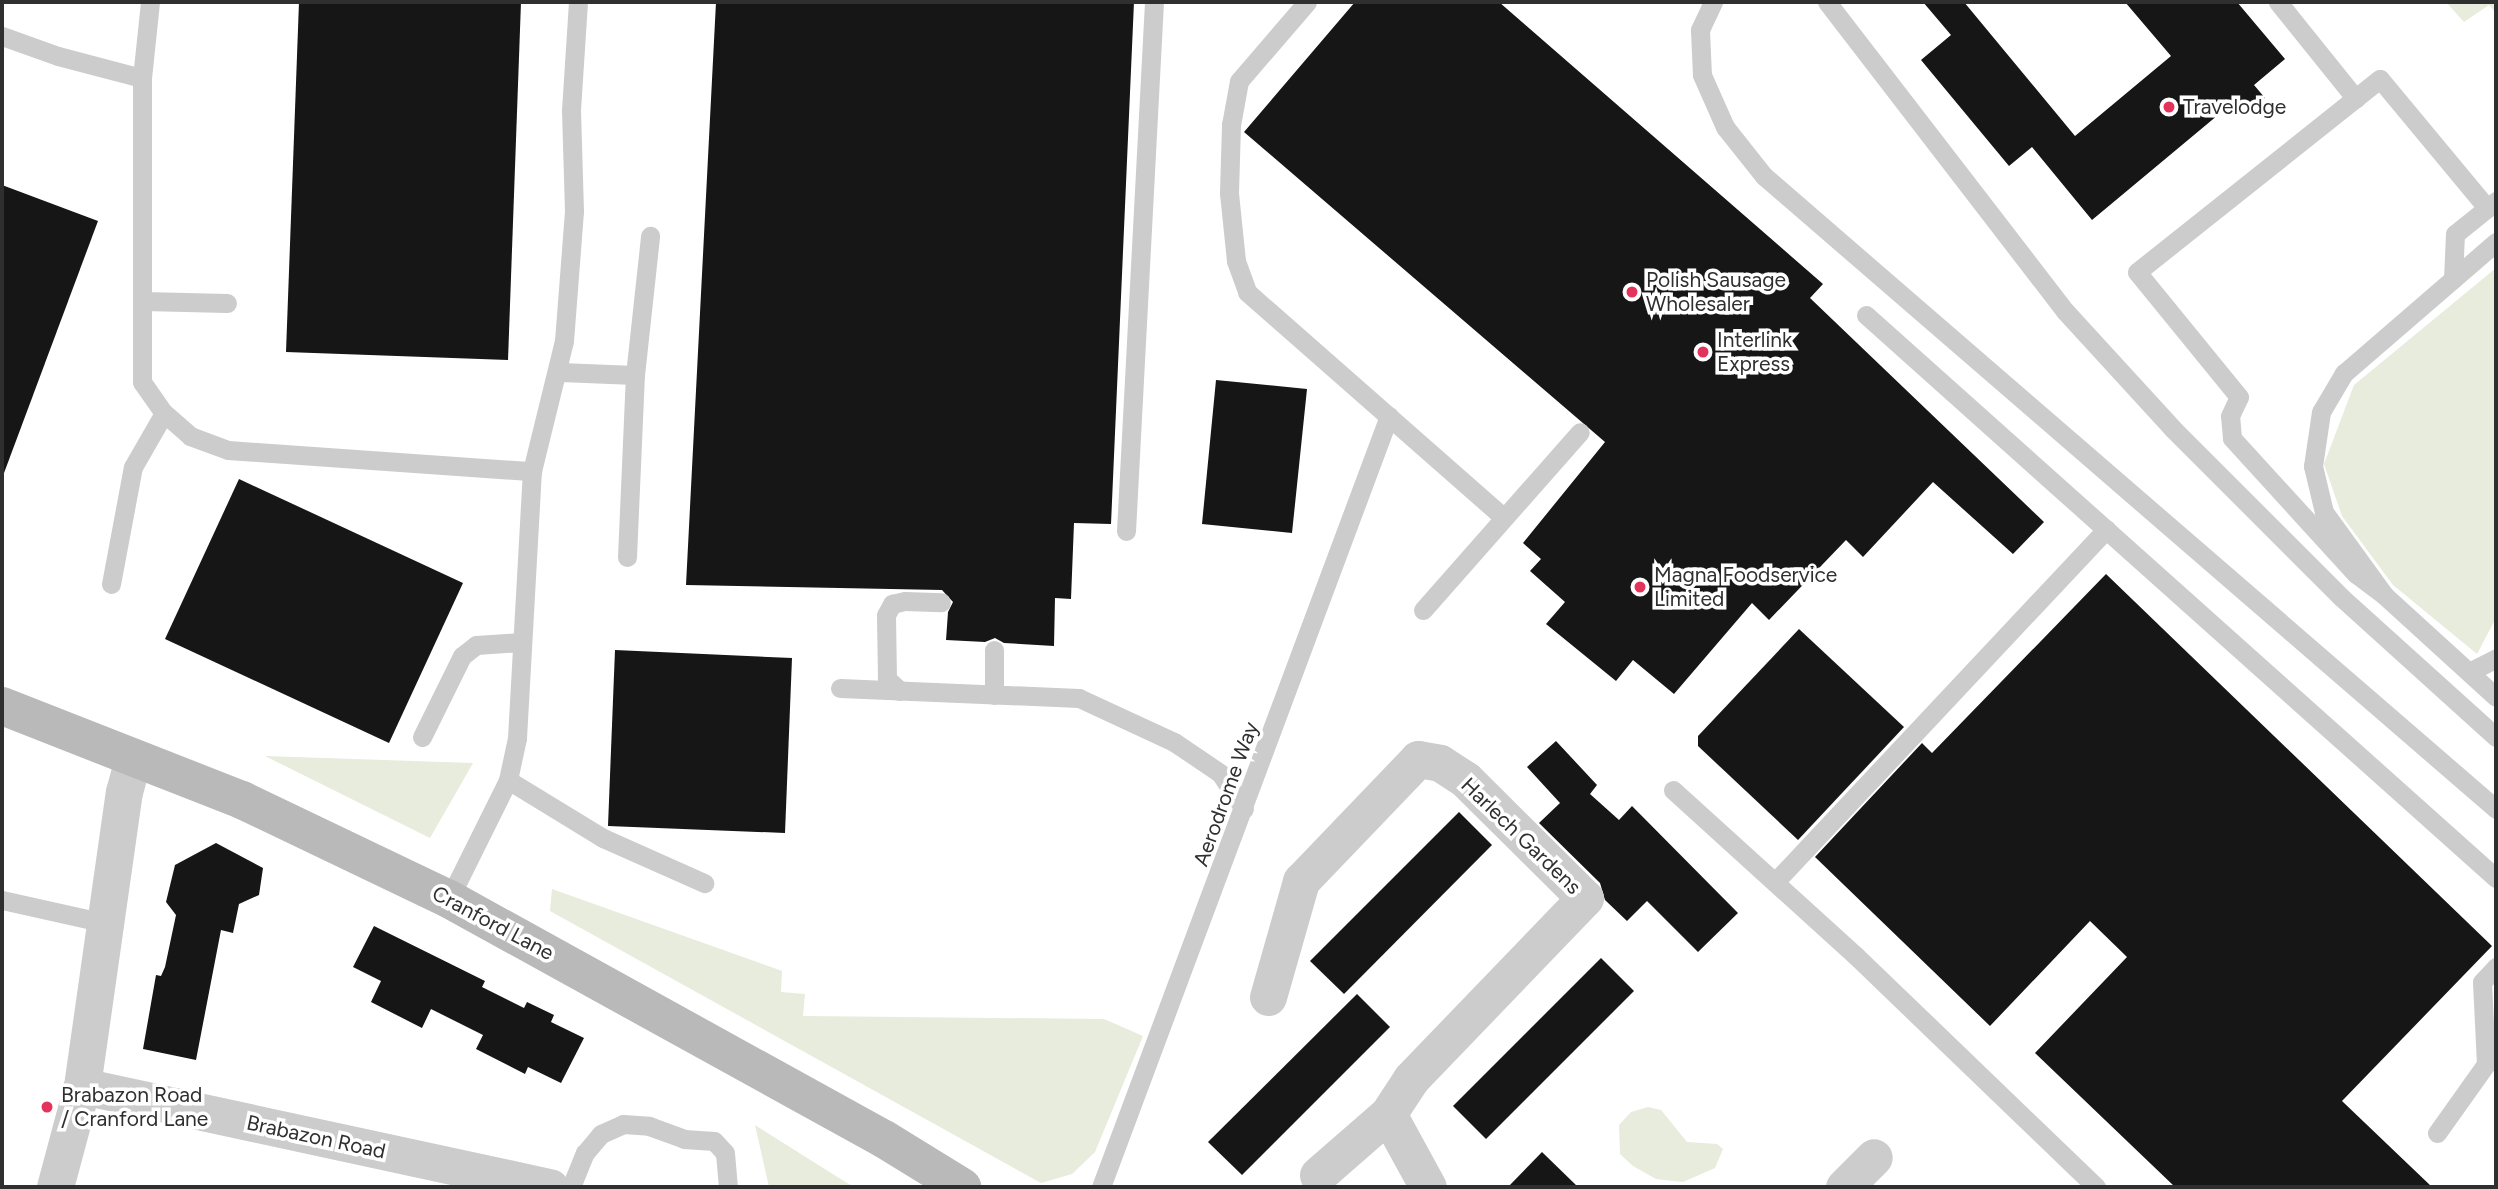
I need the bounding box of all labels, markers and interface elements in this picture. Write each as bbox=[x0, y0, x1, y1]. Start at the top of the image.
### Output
place label: Travelodge bbox=[2183, 94, 2286, 120]
marker: Travelodge bbox=[2161, 99, 2177, 115]
place label: Polish Sausage Wholesaler bbox=[1646, 267, 1786, 317]
marker: Polish Sausage Wholesaler bbox=[1624, 284, 1640, 300]
place label: Interlink Express bbox=[1717, 327, 1792, 377]
marker: Interlink Express bbox=[1695, 344, 1711, 360]
place label: Magna Foodservice Limited bbox=[1654, 562, 1837, 612]
marker: Magna Foodservice Limited bbox=[1632, 579, 1648, 595]
street label: Aerodrome Way bbox=[1188, 718, 1264, 870]
street label: Harlech Gardens bbox=[1456, 772, 1586, 900]
street label: Cranford Lane bbox=[428, 880, 558, 966]
place label: Brabazon Road / Cranford Lane bbox=[61, 1082, 208, 1132]
marker: Brabazon Road / Cranford Lane bbox=[39, 1099, 55, 1115]
street label: Brabazon Road bbox=[244, 1110, 388, 1164]

